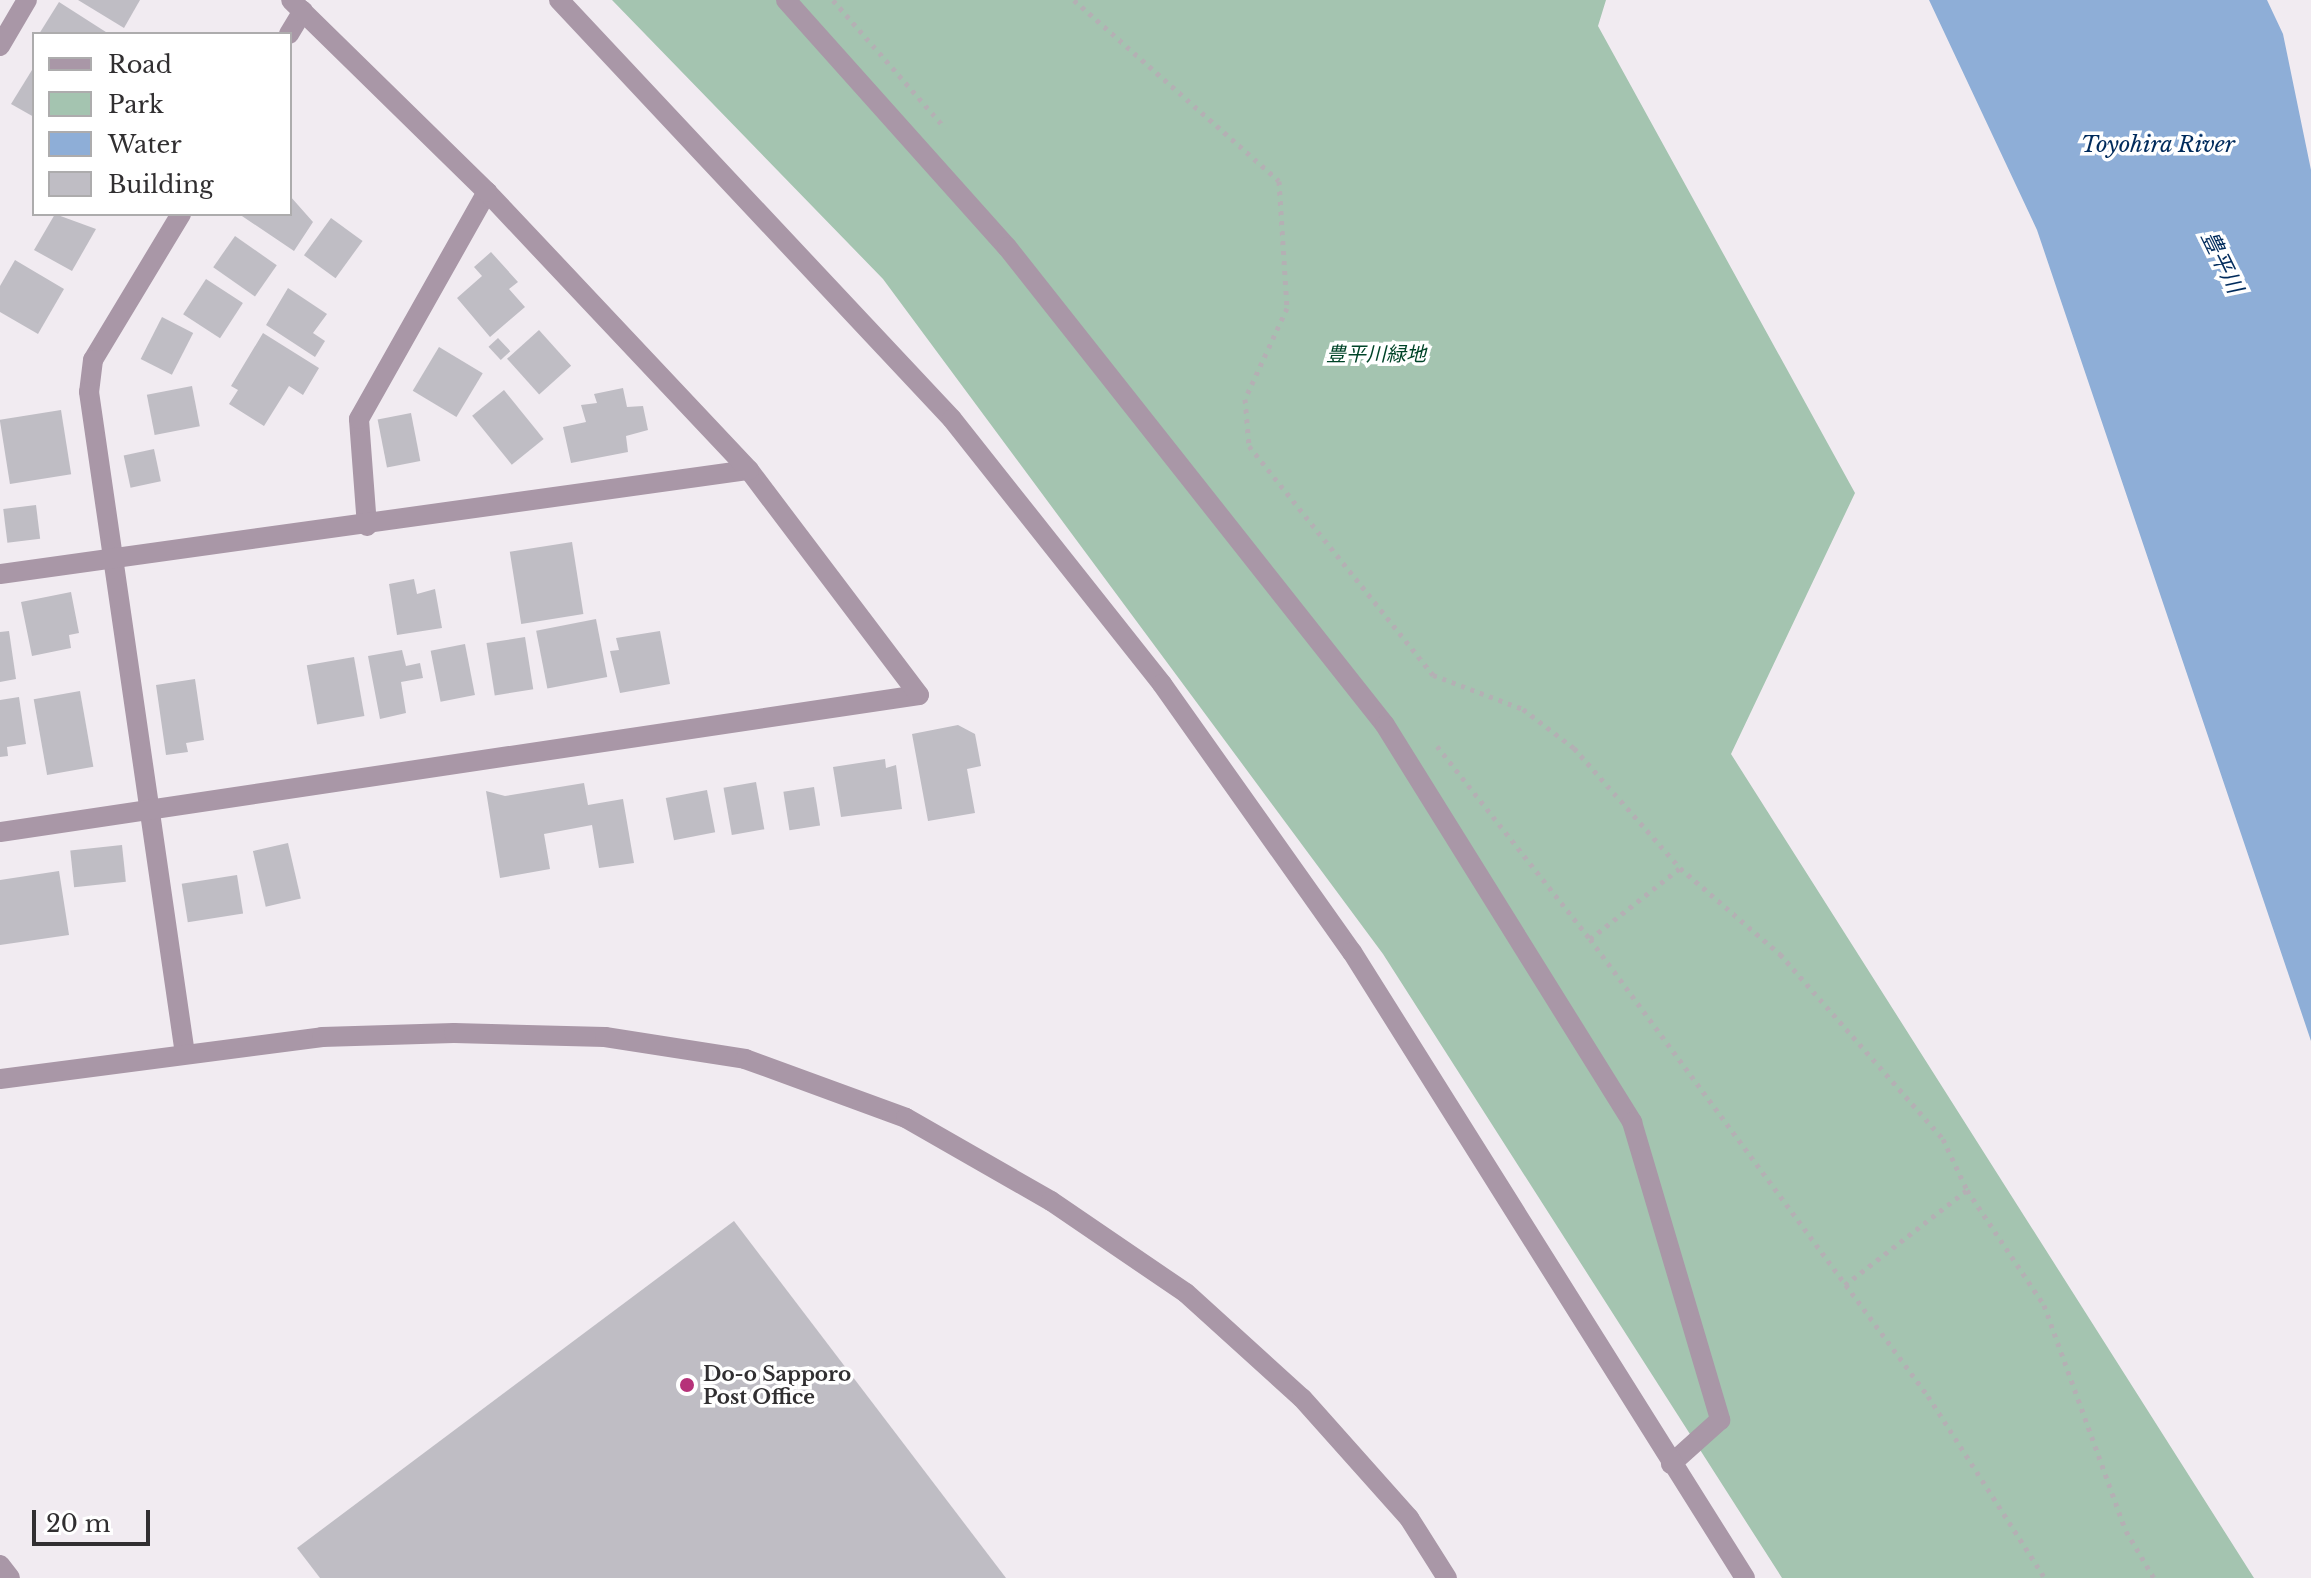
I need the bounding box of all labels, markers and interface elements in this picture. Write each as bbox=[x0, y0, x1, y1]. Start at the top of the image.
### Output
legend bbox=[32, 32, 292, 216]
text: Road bbox=[108, 50, 172, 79]
text: Park bbox=[108, 90, 164, 119]
text: Water bbox=[108, 130, 182, 159]
water label: Toyohira River bbox=[2081, 132, 2235, 158]
text: Building bbox=[108, 170, 214, 199]
water label: 豊平川 bbox=[2196, 227, 2248, 297]
park label: 豊平川緑地 bbox=[1326, 342, 1426, 366]
place label: Do-o Sapporo Post Office bbox=[703, 1362, 851, 1409]
marker: Do-o Sapporo Post Office bbox=[678, 1376, 696, 1394]
scale bar bbox=[36, 1494, 154, 1544]
text: 20 m bbox=[46, 1509, 111, 1538]

